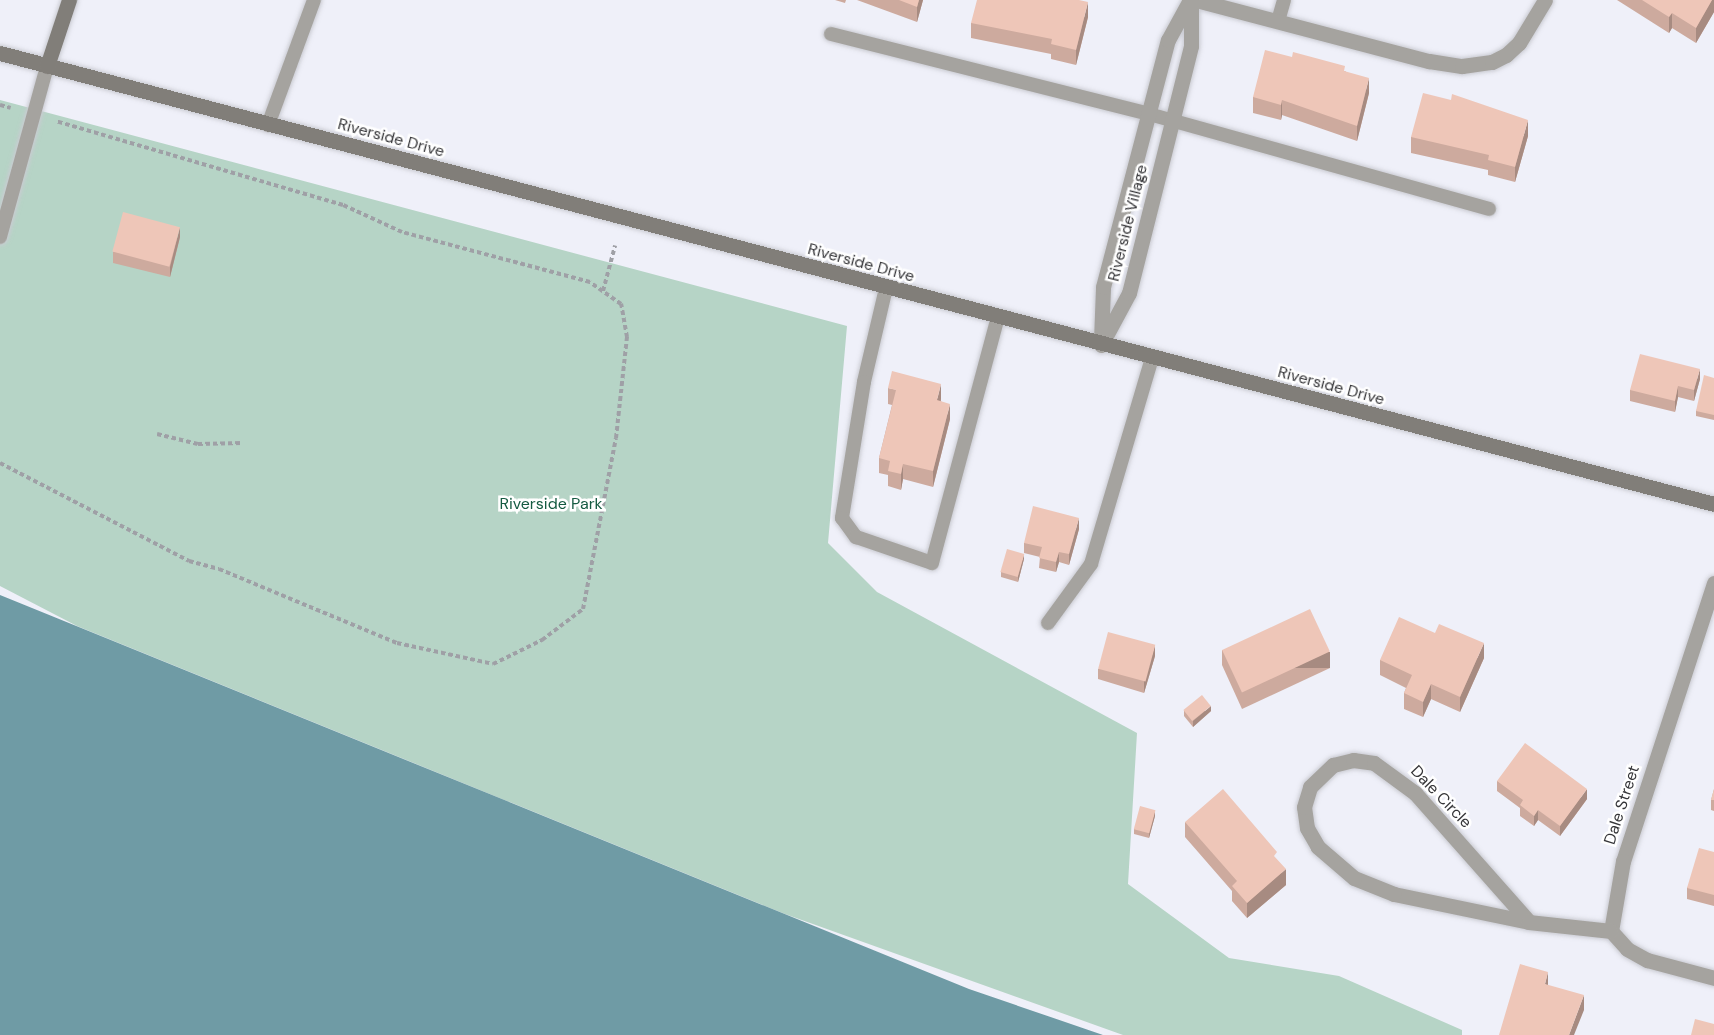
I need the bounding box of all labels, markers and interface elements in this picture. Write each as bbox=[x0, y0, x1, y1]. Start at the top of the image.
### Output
street label: Riverside Drive bbox=[336, 115, 446, 161]
street label: Riverside Village bbox=[1104, 163, 1152, 283]
street label: Riverside Drive bbox=[806, 240, 916, 286]
street label: Riverside Drive bbox=[1276, 363, 1386, 409]
park label: Riverside Park bbox=[499, 494, 603, 514]
street label: Dale Circle bbox=[1407, 762, 1475, 832]
street label: Dale Street bbox=[1600, 763, 1644, 847]

